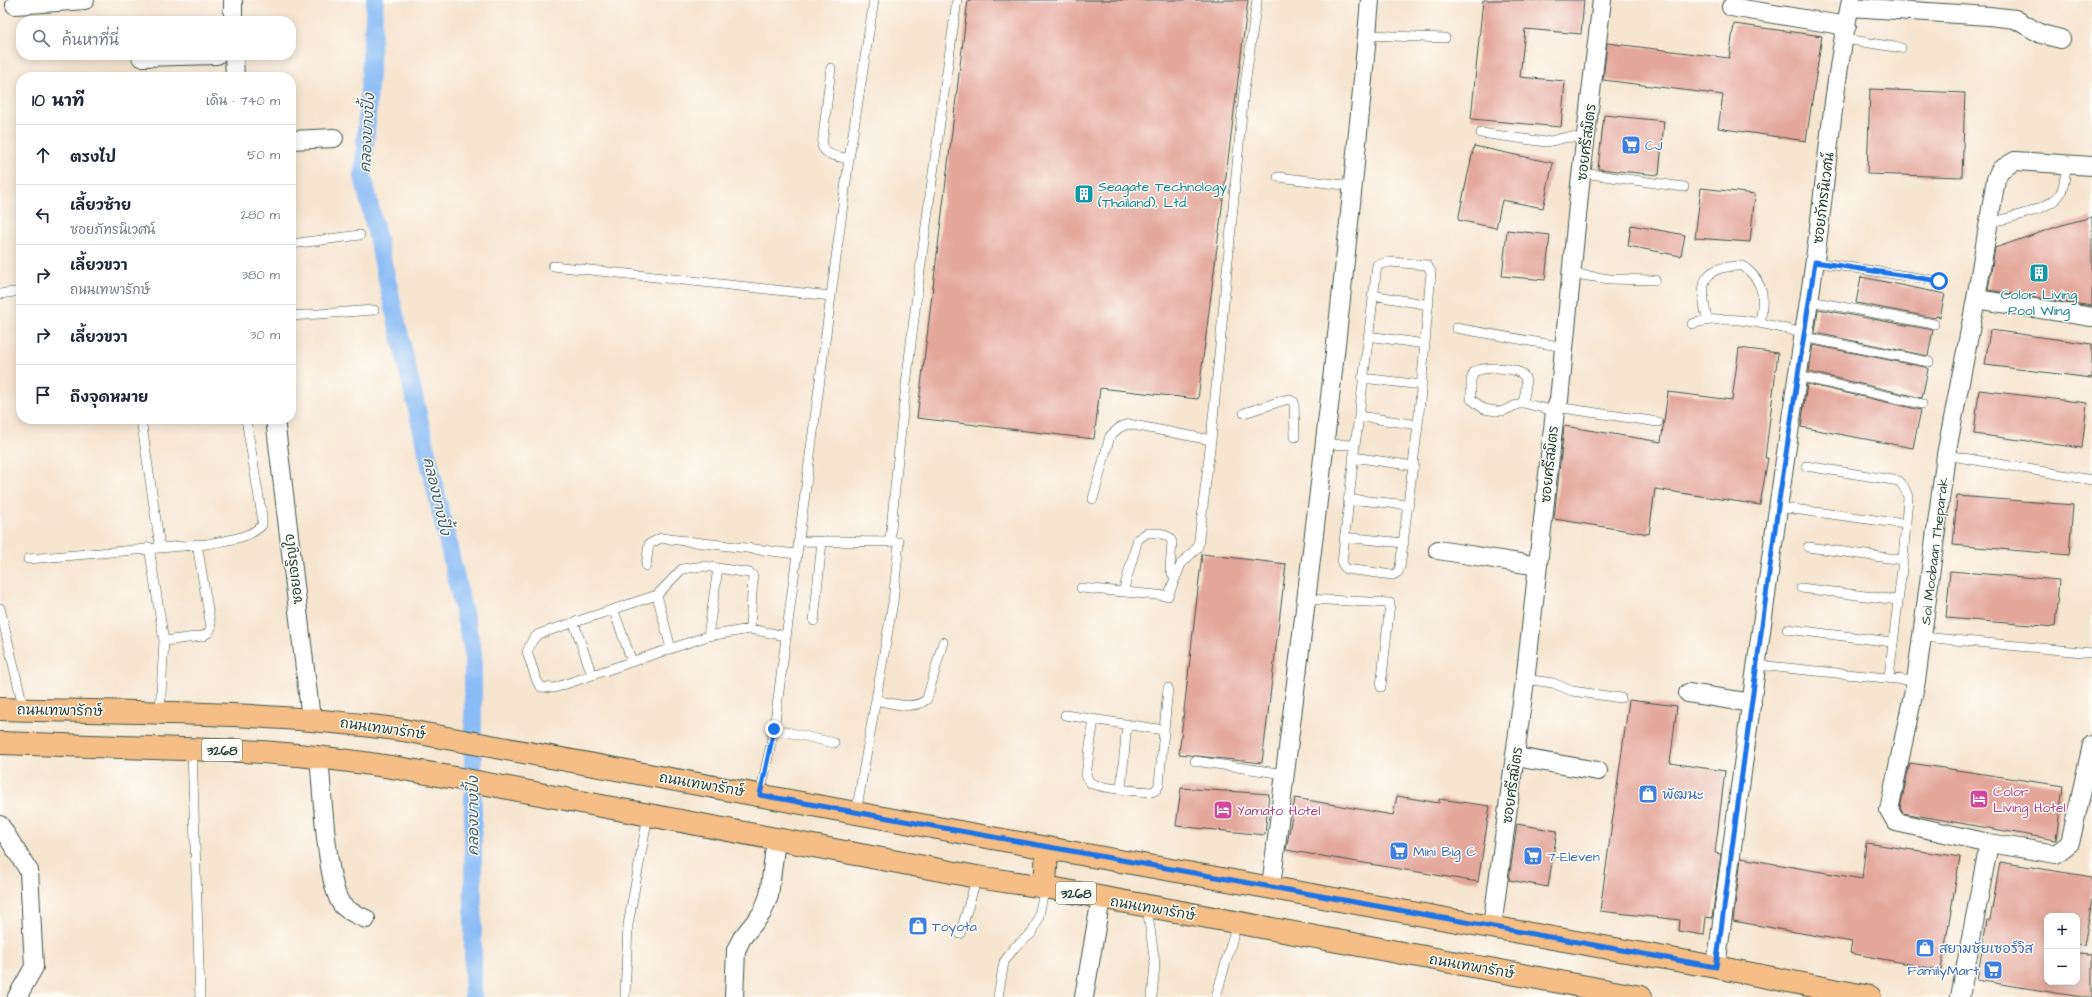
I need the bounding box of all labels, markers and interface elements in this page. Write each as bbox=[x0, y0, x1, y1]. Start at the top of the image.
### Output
search box bbox=[16, 16, 296, 60]
icon: search bbox=[30, 27, 52, 49]
text: ค้นหาที่นี่ bbox=[62, 30, 119, 51]
text: 10 นาที bbox=[32, 89, 84, 113]
water label: คลองบางปิ้ง bbox=[352, 91, 380, 173]
text: เดิน · 740 m bbox=[206, 92, 280, 110]
street label: ซอยศรีสมิตร bbox=[1572, 102, 1602, 182]
supermarket icon: CJ bbox=[1620, 134, 1642, 156]
place label: CJ bbox=[1645, 136, 1663, 156]
icon: ahead bbox=[32, 144, 54, 166]
text: 50 m bbox=[247, 146, 280, 164]
text: ตรงไป bbox=[70, 147, 116, 168]
street label: ซอยภัทรนิเวศน์ bbox=[1808, 151, 1840, 245]
place label: Seagate Technology (Thailand), Ltd. bbox=[1098, 177, 1227, 213]
building icon: Seagate Technology (Thailand), Ltd. bbox=[1073, 183, 1095, 205]
text: เลี้ยวซ้าย bbox=[70, 195, 131, 216]
icon: left bbox=[32, 204, 54, 226]
text: 280 m bbox=[241, 206, 280, 224]
text: ซอยภัทรนิเวศน์ bbox=[70, 221, 155, 239]
text: เลี้ยวขวา bbox=[70, 255, 128, 276]
building icon: Color Living Pool Wing bbox=[2028, 262, 2050, 284]
icon: right bbox=[32, 264, 54, 286]
text: 380 m bbox=[241, 266, 280, 284]
route start bbox=[1930, 272, 1948, 290]
text: ถนนเทพารักษ์ bbox=[70, 281, 150, 299]
place label: Color Living Pool Wing bbox=[2001, 285, 2077, 321]
icon: right bbox=[32, 324, 54, 346]
text: 30 m bbox=[250, 326, 280, 344]
text: เลี้ยวขวา bbox=[70, 327, 128, 348]
icon: arrive bbox=[32, 384, 54, 406]
text: ถึงจุดหมาย bbox=[70, 387, 148, 408]
street label: ซอยศรีสมิตร bbox=[1536, 424, 1564, 504]
water label: คลองบางปิ้ง bbox=[417, 454, 459, 538]
street label: Soi Moobaan Theparak bbox=[1916, 476, 1954, 626]
street label: ซอยเจริญใจ bbox=[280, 533, 308, 605]
street label: ถนนเทพารักษ์ bbox=[17, 700, 104, 722]
street label: ถนนเทพารักษ์ bbox=[339, 713, 428, 745]
route end bbox=[765, 720, 783, 738]
road number: 3268 bbox=[202, 739, 242, 761]
street label: ซอยศรีสมิตร bbox=[1498, 745, 1528, 825]
street label: ถนนเทพารักษ์ bbox=[658, 768, 747, 802]
water label: คลองบางปิ้ง bbox=[460, 775, 484, 856]
place label: Color Living Hotel bbox=[1993, 782, 2066, 818]
shop icon: พัฒนะ bbox=[1637, 783, 1659, 805]
place label: พัฒนะ bbox=[1662, 785, 1704, 805]
hotel icon: Color Living Hotel bbox=[1968, 788, 1990, 810]
hotel icon: Yamato Hotel bbox=[1212, 799, 1234, 821]
place label: Yamato Hotel bbox=[1237, 801, 1321, 821]
supermarket icon: Mini Big C bbox=[1388, 840, 1410, 862]
place label: Mini Big C bbox=[1413, 842, 1476, 862]
supermarket icon: 7-Eleven bbox=[1522, 845, 1544, 867]
place label: 7-Eleven bbox=[1547, 847, 1600, 867]
road number: 3268 bbox=[1056, 882, 1096, 904]
street label: ถนนเทพารักษ์ bbox=[1109, 892, 1198, 926]
map controls bbox=[2044, 913, 2080, 985]
button: + bbox=[2044, 913, 2080, 949]
shop icon: Toyota bbox=[907, 915, 929, 937]
place label: Toyota bbox=[932, 917, 977, 937]
shop icon: สยามชัยเซอร์วิส bbox=[1914, 937, 1936, 959]
place label: สยามชัยเซอร์วิส bbox=[1939, 939, 2034, 959]
button: − bbox=[2044, 949, 2080, 985]
street label: ถนนเทพารักษ์ bbox=[1428, 950, 1517, 984]
supermarket icon: FamilyMart bbox=[1982, 959, 2004, 981]
place label: FamilyMart bbox=[1907, 961, 1979, 981]

